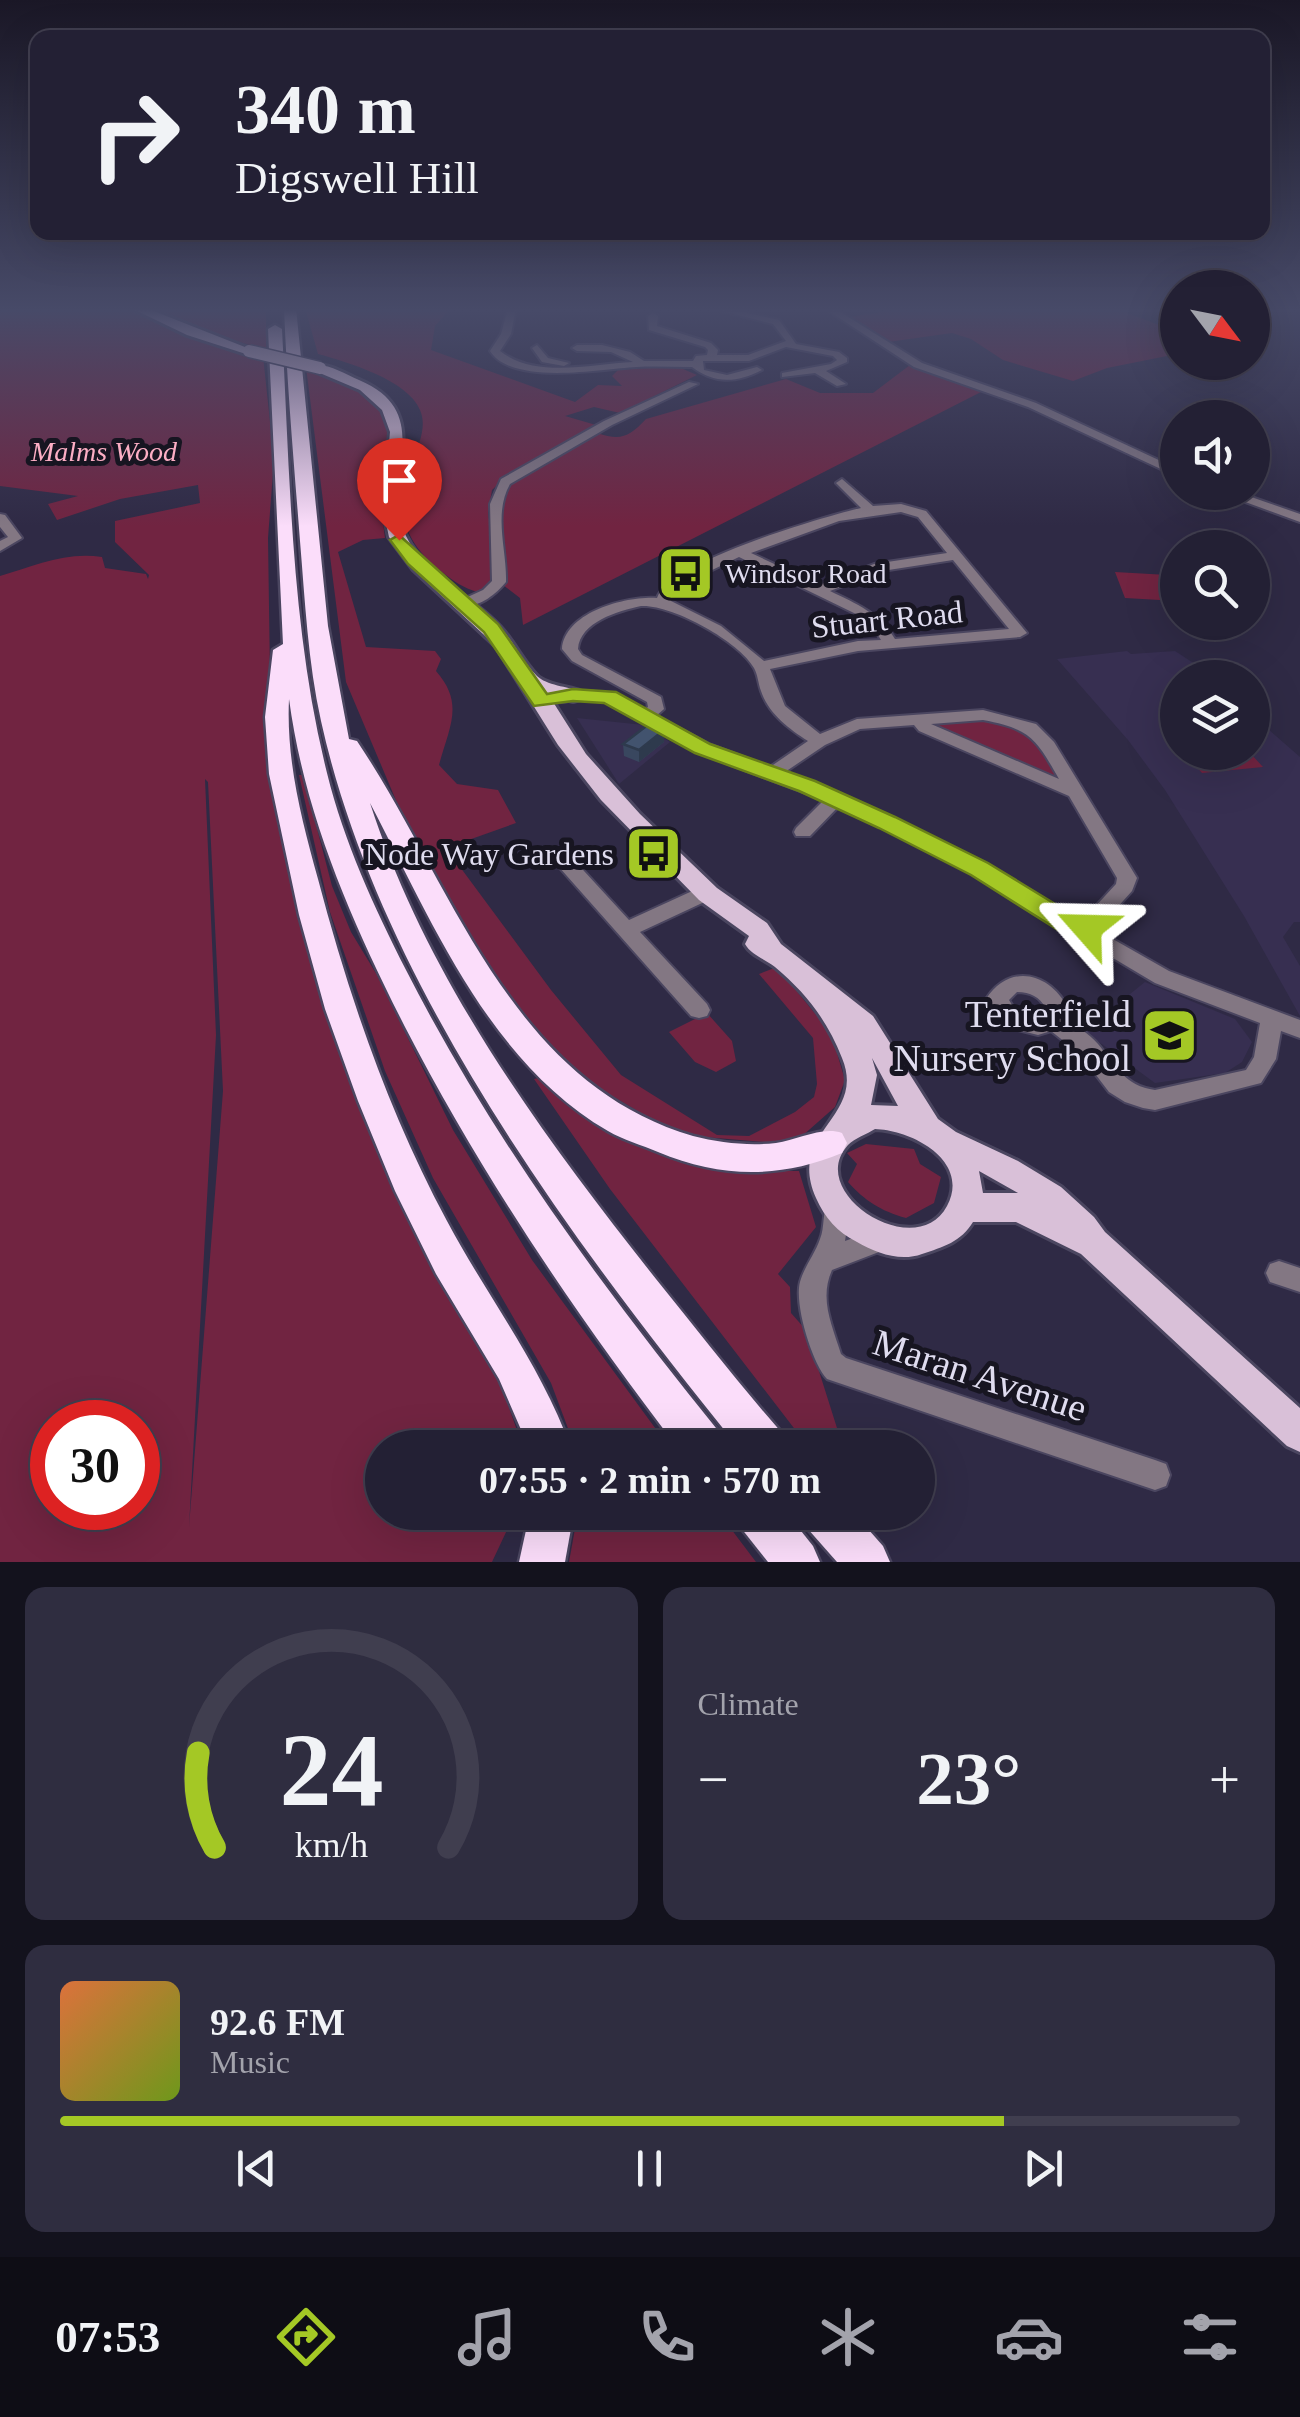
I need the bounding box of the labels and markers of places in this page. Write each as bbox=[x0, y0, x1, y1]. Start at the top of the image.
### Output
pin bbox=[357, 438, 442, 541]
bus stop icon: Windsor Road bbox=[656, 543, 716, 603]
place label: Windsor Road bbox=[725, 558, 886, 589]
bus stop icon: Node Way Gardens bbox=[623, 824, 683, 884]
place label: Node Way Gardens bbox=[365, 836, 614, 872]
place label: Tenterfield Nursery School bbox=[894, 993, 1131, 1079]
school or university icon: Tenterfield Nursery School bbox=[1140, 1006, 1200, 1066]

